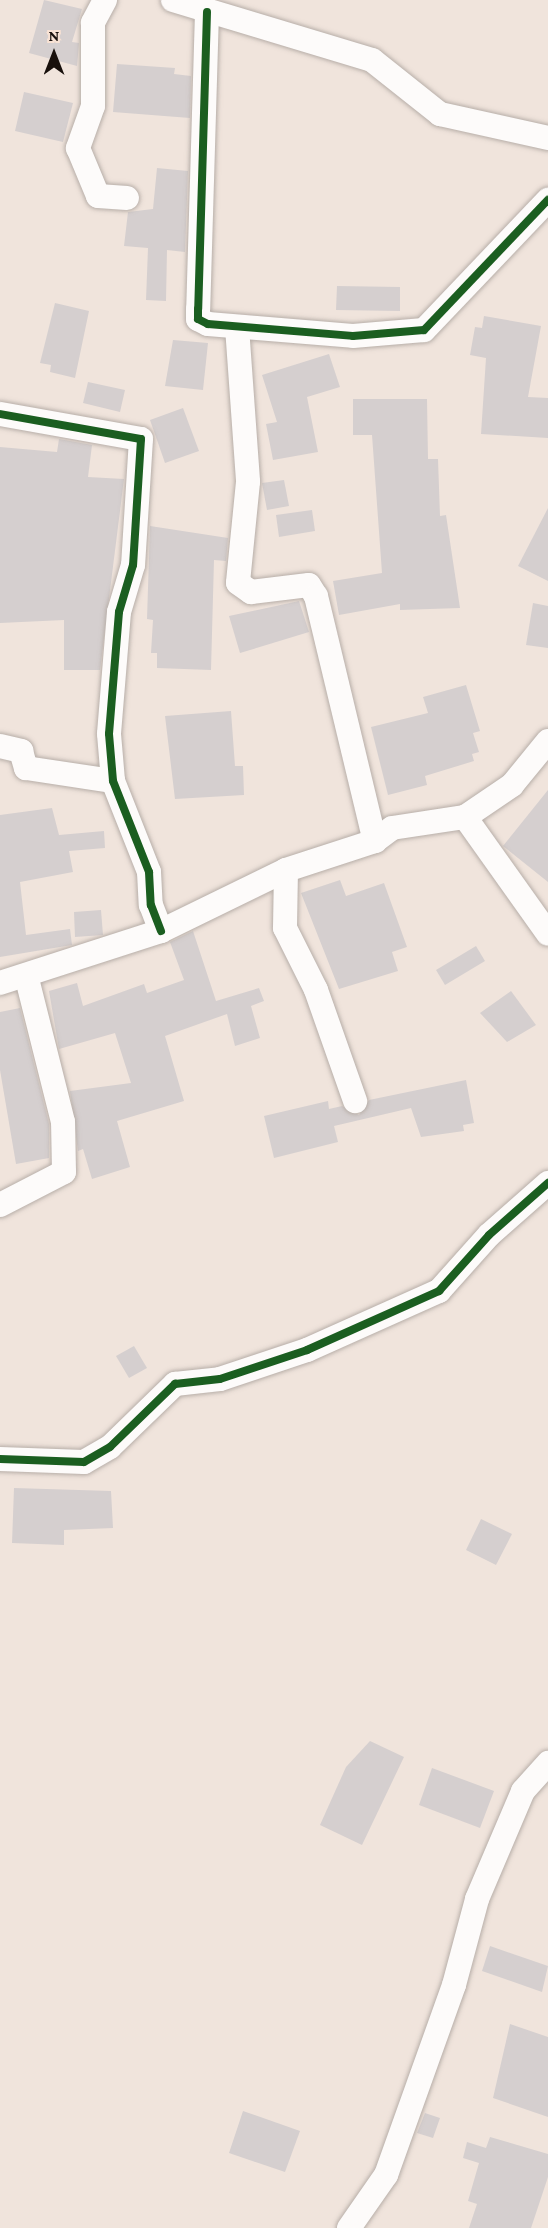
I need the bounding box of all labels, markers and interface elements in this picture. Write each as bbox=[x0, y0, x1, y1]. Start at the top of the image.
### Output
north arrow bbox=[24, 24, 84, 84]
text: N bbox=[49, 27, 59, 44]

